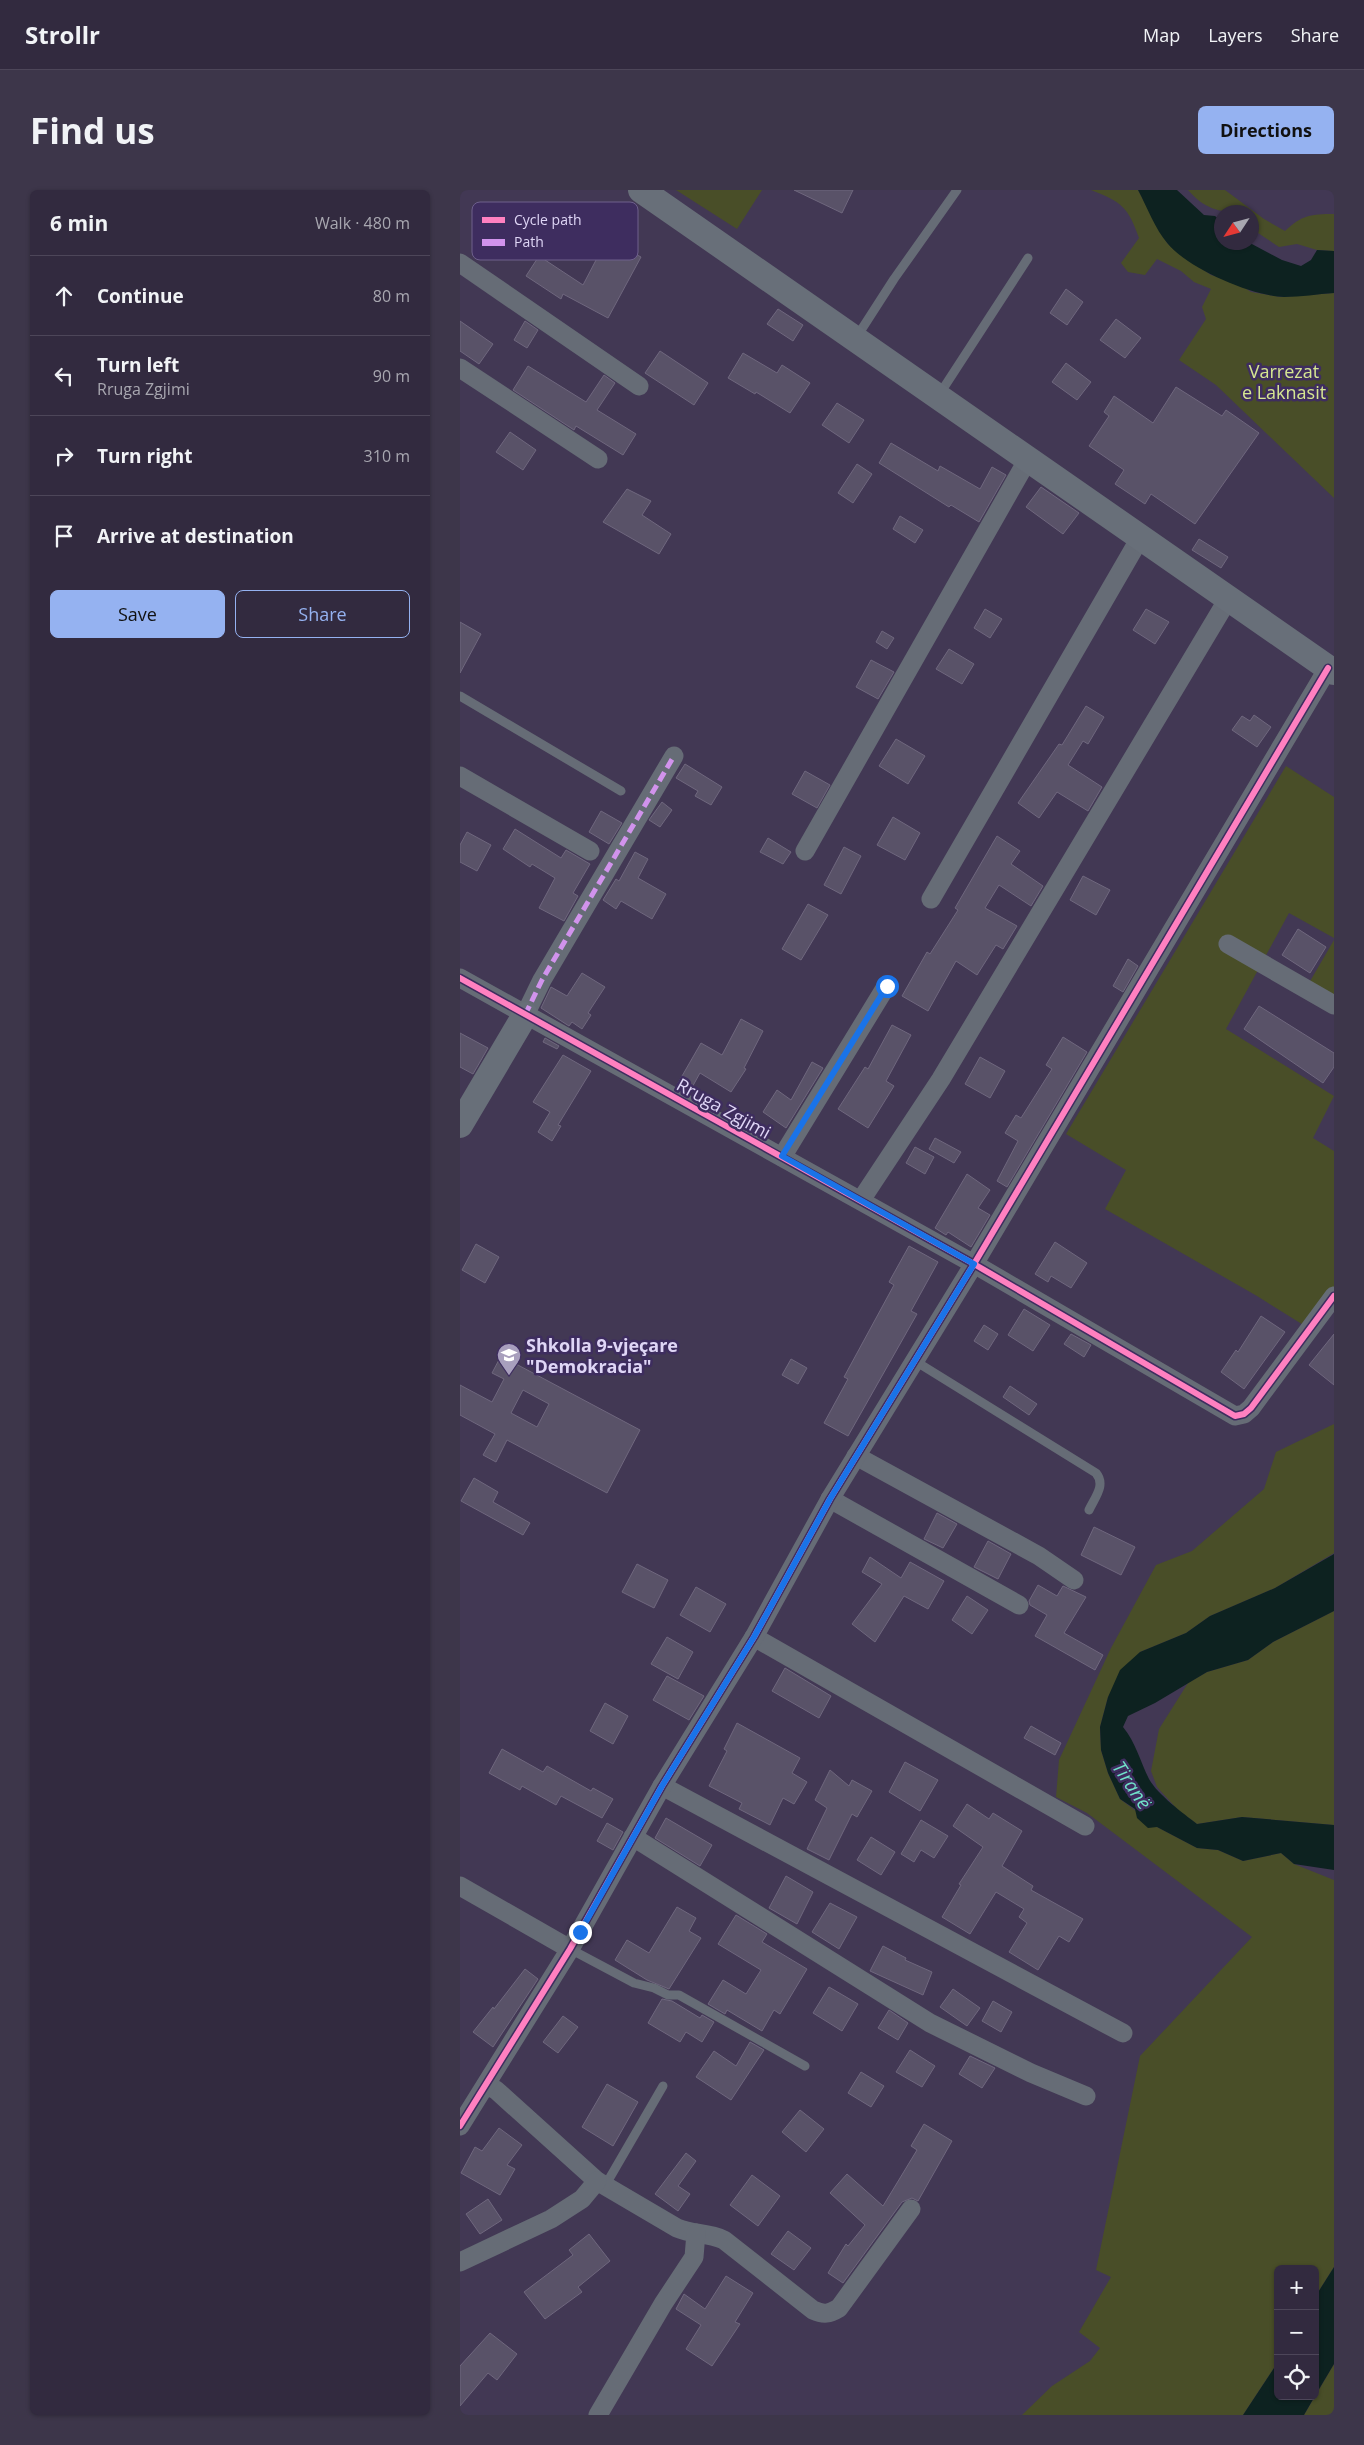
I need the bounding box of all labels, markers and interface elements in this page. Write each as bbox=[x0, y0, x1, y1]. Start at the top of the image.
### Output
text: Strollr bbox=[25, 18, 100, 51]
text: Map bbox=[1143, 23, 1180, 47]
text: Layers bbox=[1208, 23, 1263, 47]
text: Share bbox=[1291, 23, 1339, 47]
button: Directions bbox=[1198, 106, 1334, 154]
text: Find us bbox=[30, 107, 155, 154]
legend bbox=[472, 202, 638, 260]
north arrow bbox=[1214, 205, 1259, 250]
text: 6 min bbox=[50, 209, 108, 237]
text: Cycle path bbox=[514, 210, 582, 229]
text: Walk · 480 m bbox=[315, 212, 410, 234]
text: Path bbox=[514, 232, 544, 251]
icon: ahead bbox=[50, 282, 78, 310]
text: Continue bbox=[97, 283, 184, 309]
text: 80 m bbox=[373, 285, 410, 307]
text: Turn left bbox=[97, 352, 179, 378]
park label: Varrezat e Laknasit bbox=[1242, 359, 1326, 404]
icon: left bbox=[50, 362, 78, 390]
text: 90 m bbox=[373, 365, 410, 387]
text: Rruga Zgjimi bbox=[97, 378, 190, 400]
icon: right bbox=[50, 442, 78, 470]
text: Turn right bbox=[97, 443, 192, 469]
text: 310 m bbox=[364, 445, 410, 467]
icon: arrive bbox=[50, 522, 78, 550]
text: Arrive at destination bbox=[97, 523, 294, 549]
button: Save bbox=[50, 590, 225, 638]
button: Share bbox=[235, 590, 410, 638]
route start bbox=[876, 975, 899, 998]
street label: Rruga Zgjimi bbox=[673, 1072, 775, 1144]
place label: Shkolla 9-vjeçare "Demokracia" bbox=[526, 1333, 678, 1378]
school or university icon: Shkolla 9-vjeçare "Demokracia" bbox=[496, 1342, 522, 1376]
water label: Tiranë bbox=[1106, 1756, 1158, 1814]
route end bbox=[569, 1921, 592, 1944]
map controls bbox=[1274, 2265, 1319, 2400]
button: + bbox=[1274, 2265, 1319, 2310]
button: − bbox=[1274, 2310, 1319, 2355]
button: locate bbox=[1274, 2355, 1319, 2400]

